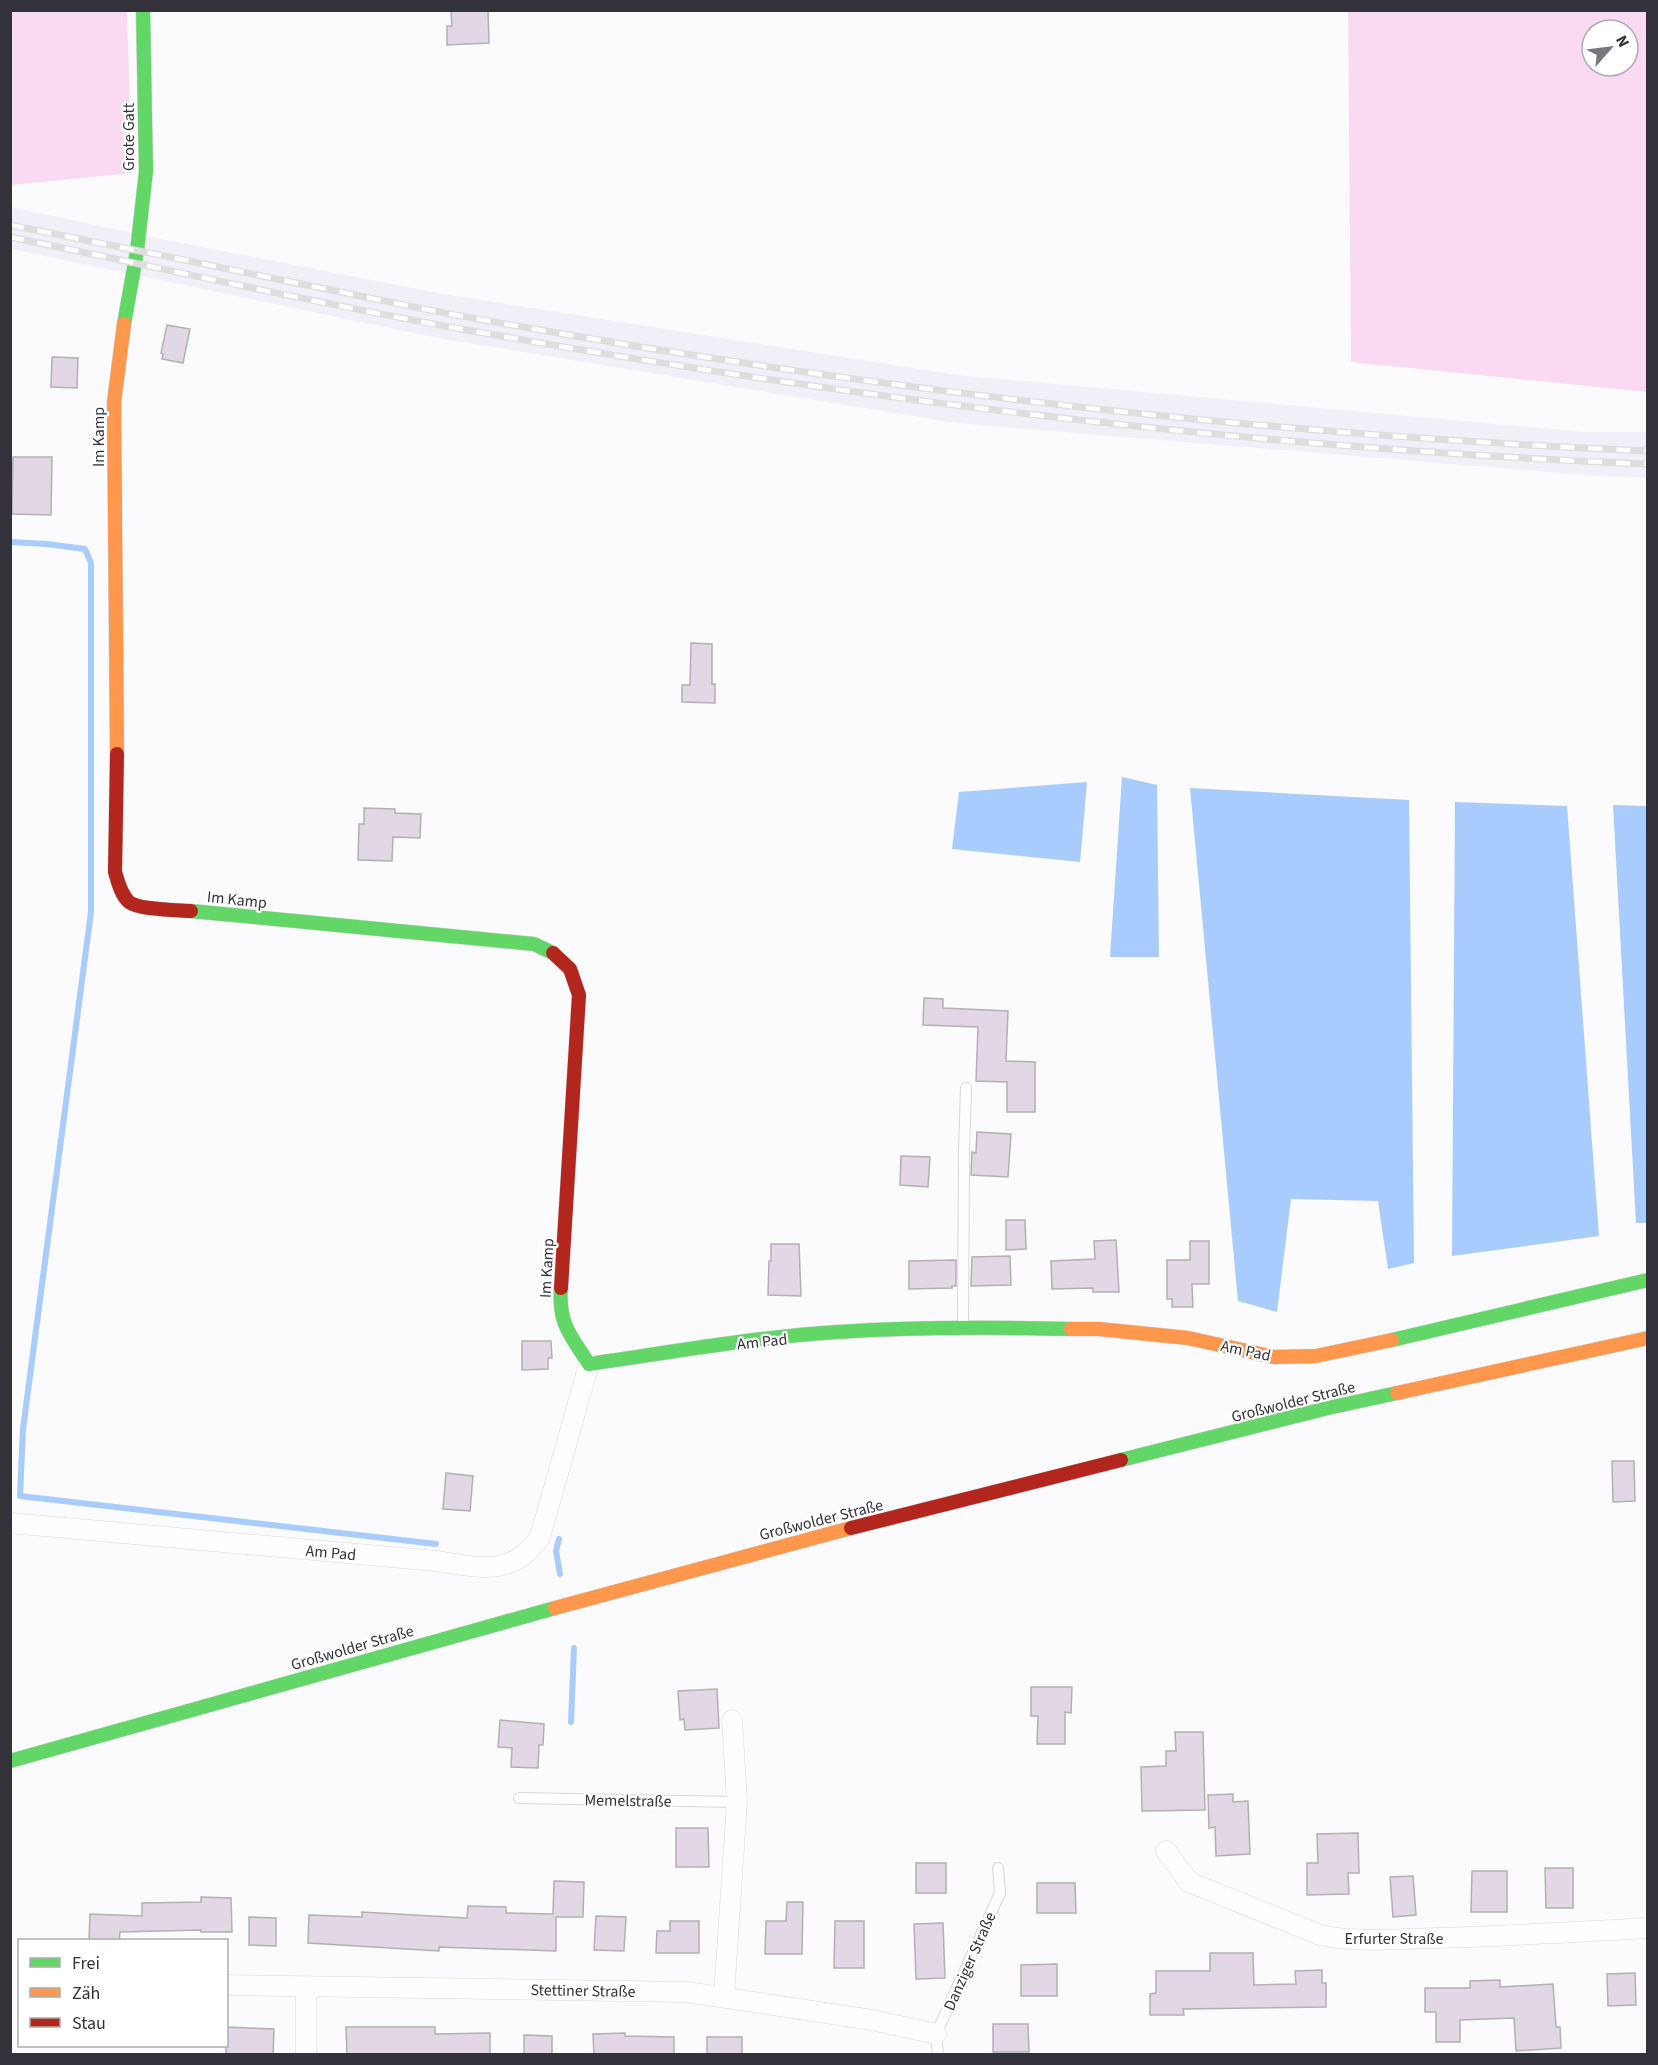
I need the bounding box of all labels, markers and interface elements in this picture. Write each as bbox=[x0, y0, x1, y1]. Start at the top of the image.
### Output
north arrow bbox=[1580, 18, 1640, 78]
text: N bbox=[1610, 32, 1635, 51]
street label: Grote Gatt bbox=[118, 102, 140, 171]
street label: Im Kamp bbox=[88, 407, 110, 467]
street label: Im Kamp bbox=[206, 886, 268, 914]
street label: Im Kamp bbox=[534, 1237, 560, 1299]
street label: Am Pad bbox=[736, 1328, 788, 1356]
street label: Am Pad bbox=[1219, 1335, 1273, 1367]
street label: Großwolder Straße bbox=[1229, 1376, 1357, 1428]
street label: Großwolder Straße bbox=[757, 1494, 885, 1546]
street label: Am Pad bbox=[305, 1540, 357, 1566]
street label: Großwolder Straße bbox=[288, 1620, 416, 1676]
street label: Memelstraße bbox=[584, 1789, 672, 1813]
street label: Danziger Straße bbox=[938, 1909, 1002, 2014]
street label: Erfurter Straße bbox=[1345, 1928, 1443, 1950]
legend bbox=[18, 1939, 228, 2047]
text: Frei bbox=[72, 1951, 100, 1976]
street label: Stettiner Straße bbox=[530, 1979, 636, 2003]
text: Zäh bbox=[72, 1981, 100, 2006]
text: Stau bbox=[72, 2011, 106, 2036]

